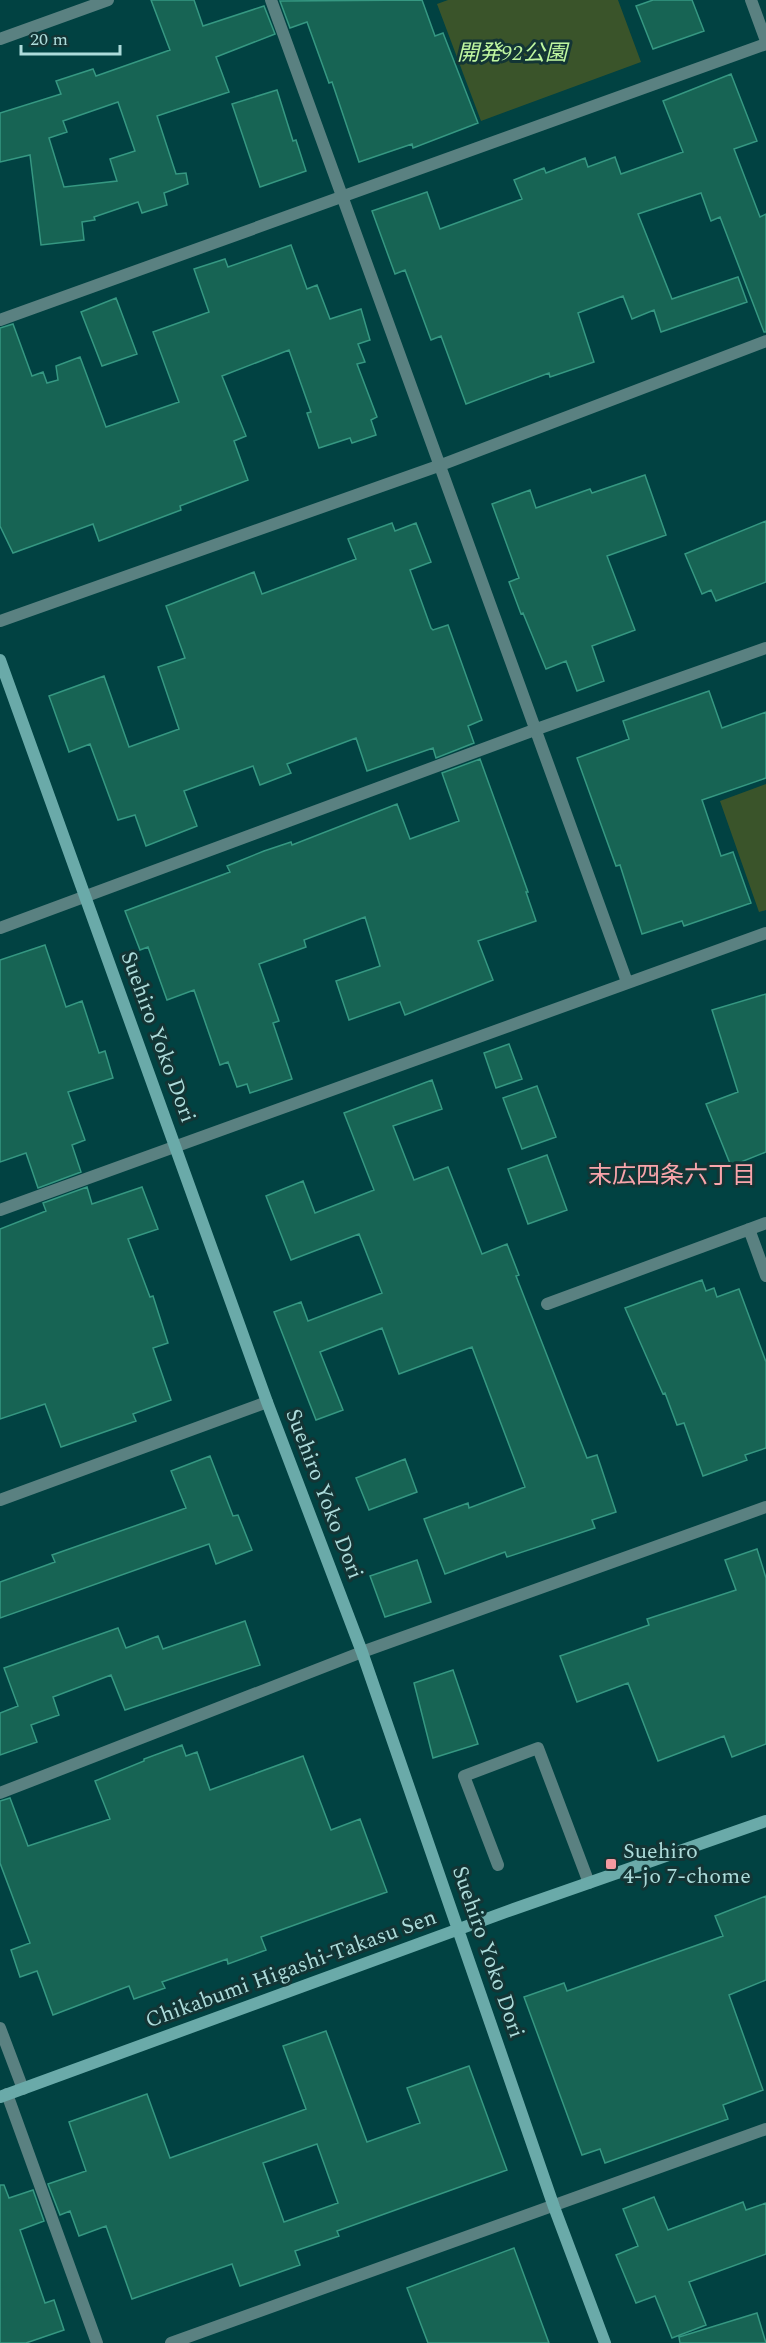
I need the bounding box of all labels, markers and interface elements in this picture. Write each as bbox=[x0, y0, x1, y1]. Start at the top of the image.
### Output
scale bar bbox=[21, 18, 120, 56]
text: 20 m bbox=[30, 26, 68, 53]
park label: 開発92公園 bbox=[457, 37, 570, 70]
street label: Suehiro Yoko Dori bbox=[112, 947, 204, 1127]
district label: 末広四条六丁目 bbox=[588, 1158, 756, 1194]
street label: Suehiro Yoko Dori bbox=[276, 1404, 372, 1584]
place label: Suehiro 4-jo 7-chome bbox=[623, 1835, 751, 1893]
marker: Suehiro 4-jo 7-chome bbox=[604, 1857, 618, 1871]
street label: Suehiro Yoko Dori bbox=[443, 1861, 533, 2043]
street label: Chikabumi Higashi-Takasu Sen bbox=[141, 1901, 441, 2037]

